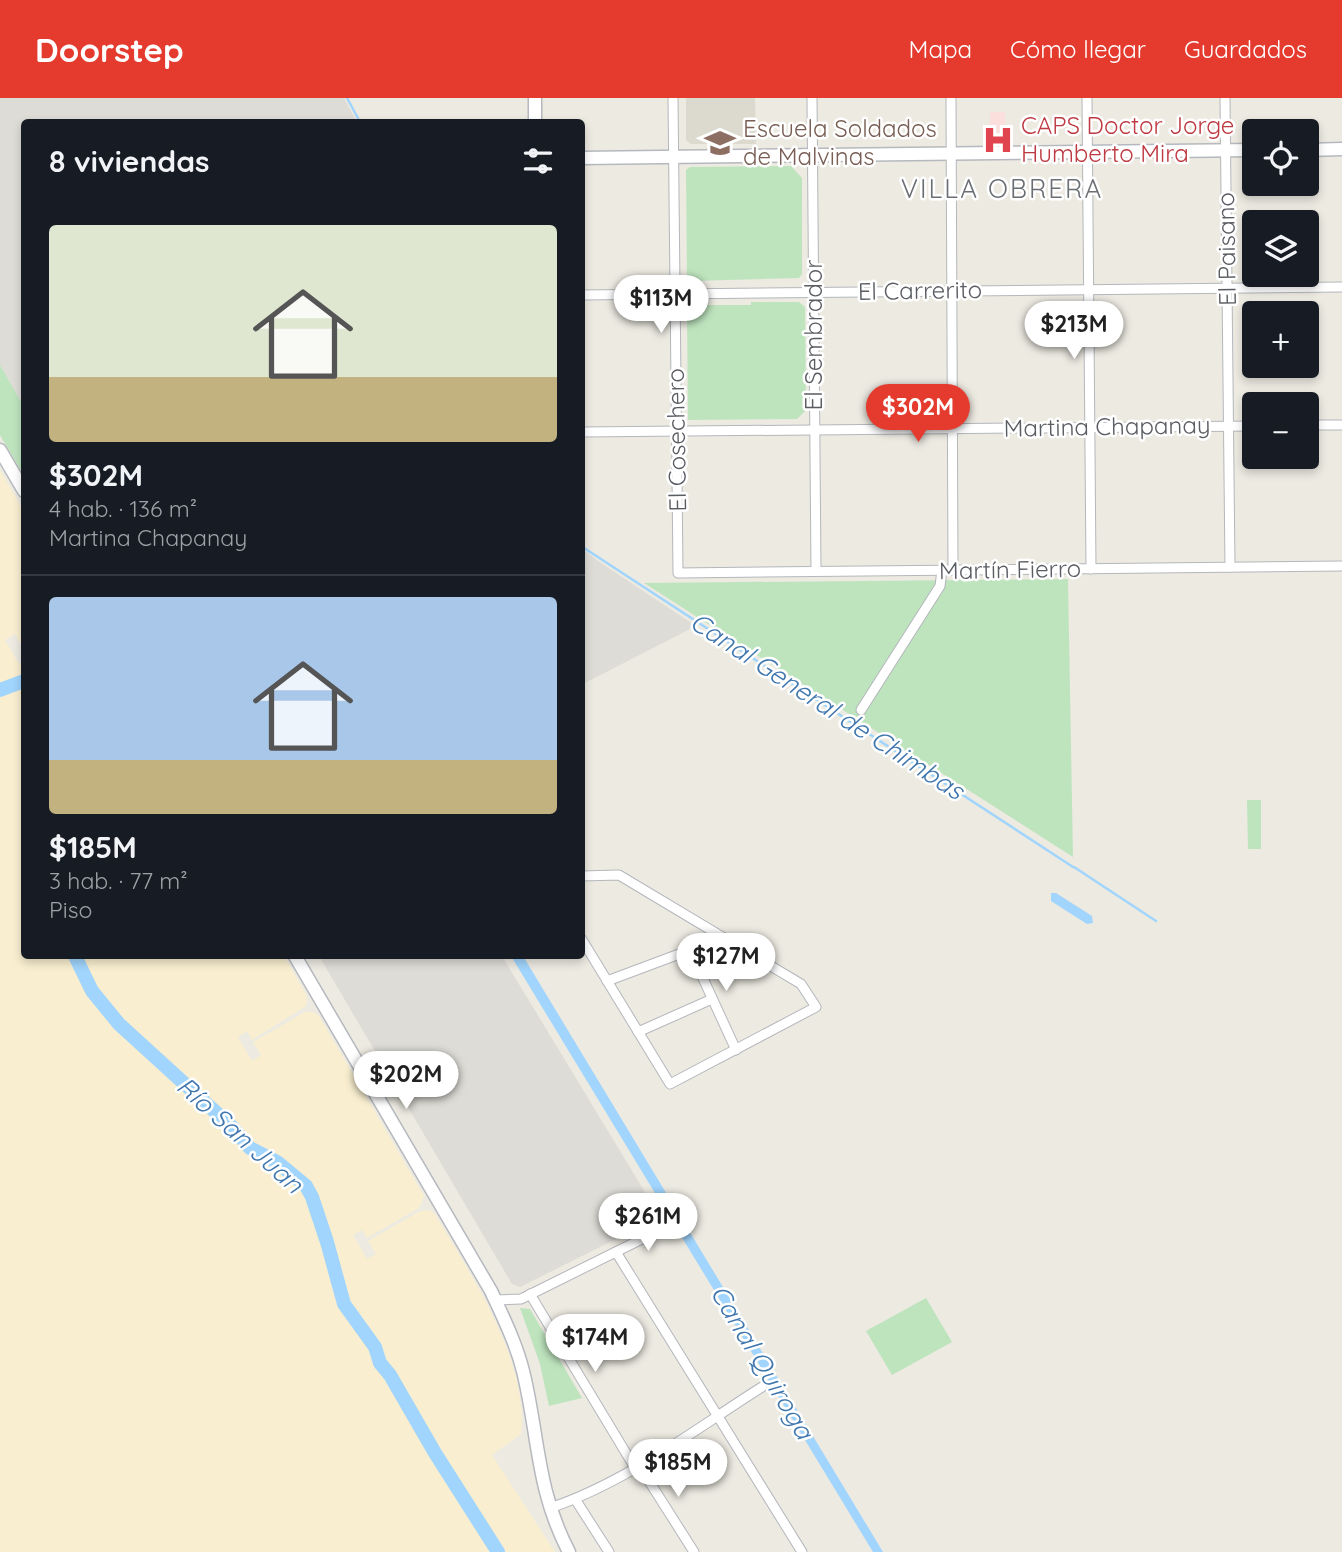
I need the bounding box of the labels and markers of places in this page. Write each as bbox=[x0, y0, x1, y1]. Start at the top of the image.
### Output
place label: CAPS Doctor Jorge Humberto Mira bbox=[1021, 110, 1234, 168]
place label: Escuela Soldados de Malvinas bbox=[743, 113, 937, 171]
hospital icon: CAPS Doctor Jorge Humberto Mira bbox=[981, 123, 1015, 157]
school or university icon: Escuela Soldados de Malvinas bbox=[703, 126, 737, 160]
pin: $113M bbox=[612, 275, 710, 335]
pin: $213M bbox=[1025, 302, 1123, 361]
pin: $302M bbox=[869, 384, 967, 444]
pin: $127M bbox=[677, 934, 775, 993]
pin: $202M bbox=[357, 1052, 455, 1111]
pin: $261M bbox=[599, 1194, 697, 1253]
pin: $174M bbox=[546, 1314, 644, 1374]
pin: $185M bbox=[629, 1440, 727, 1499]

